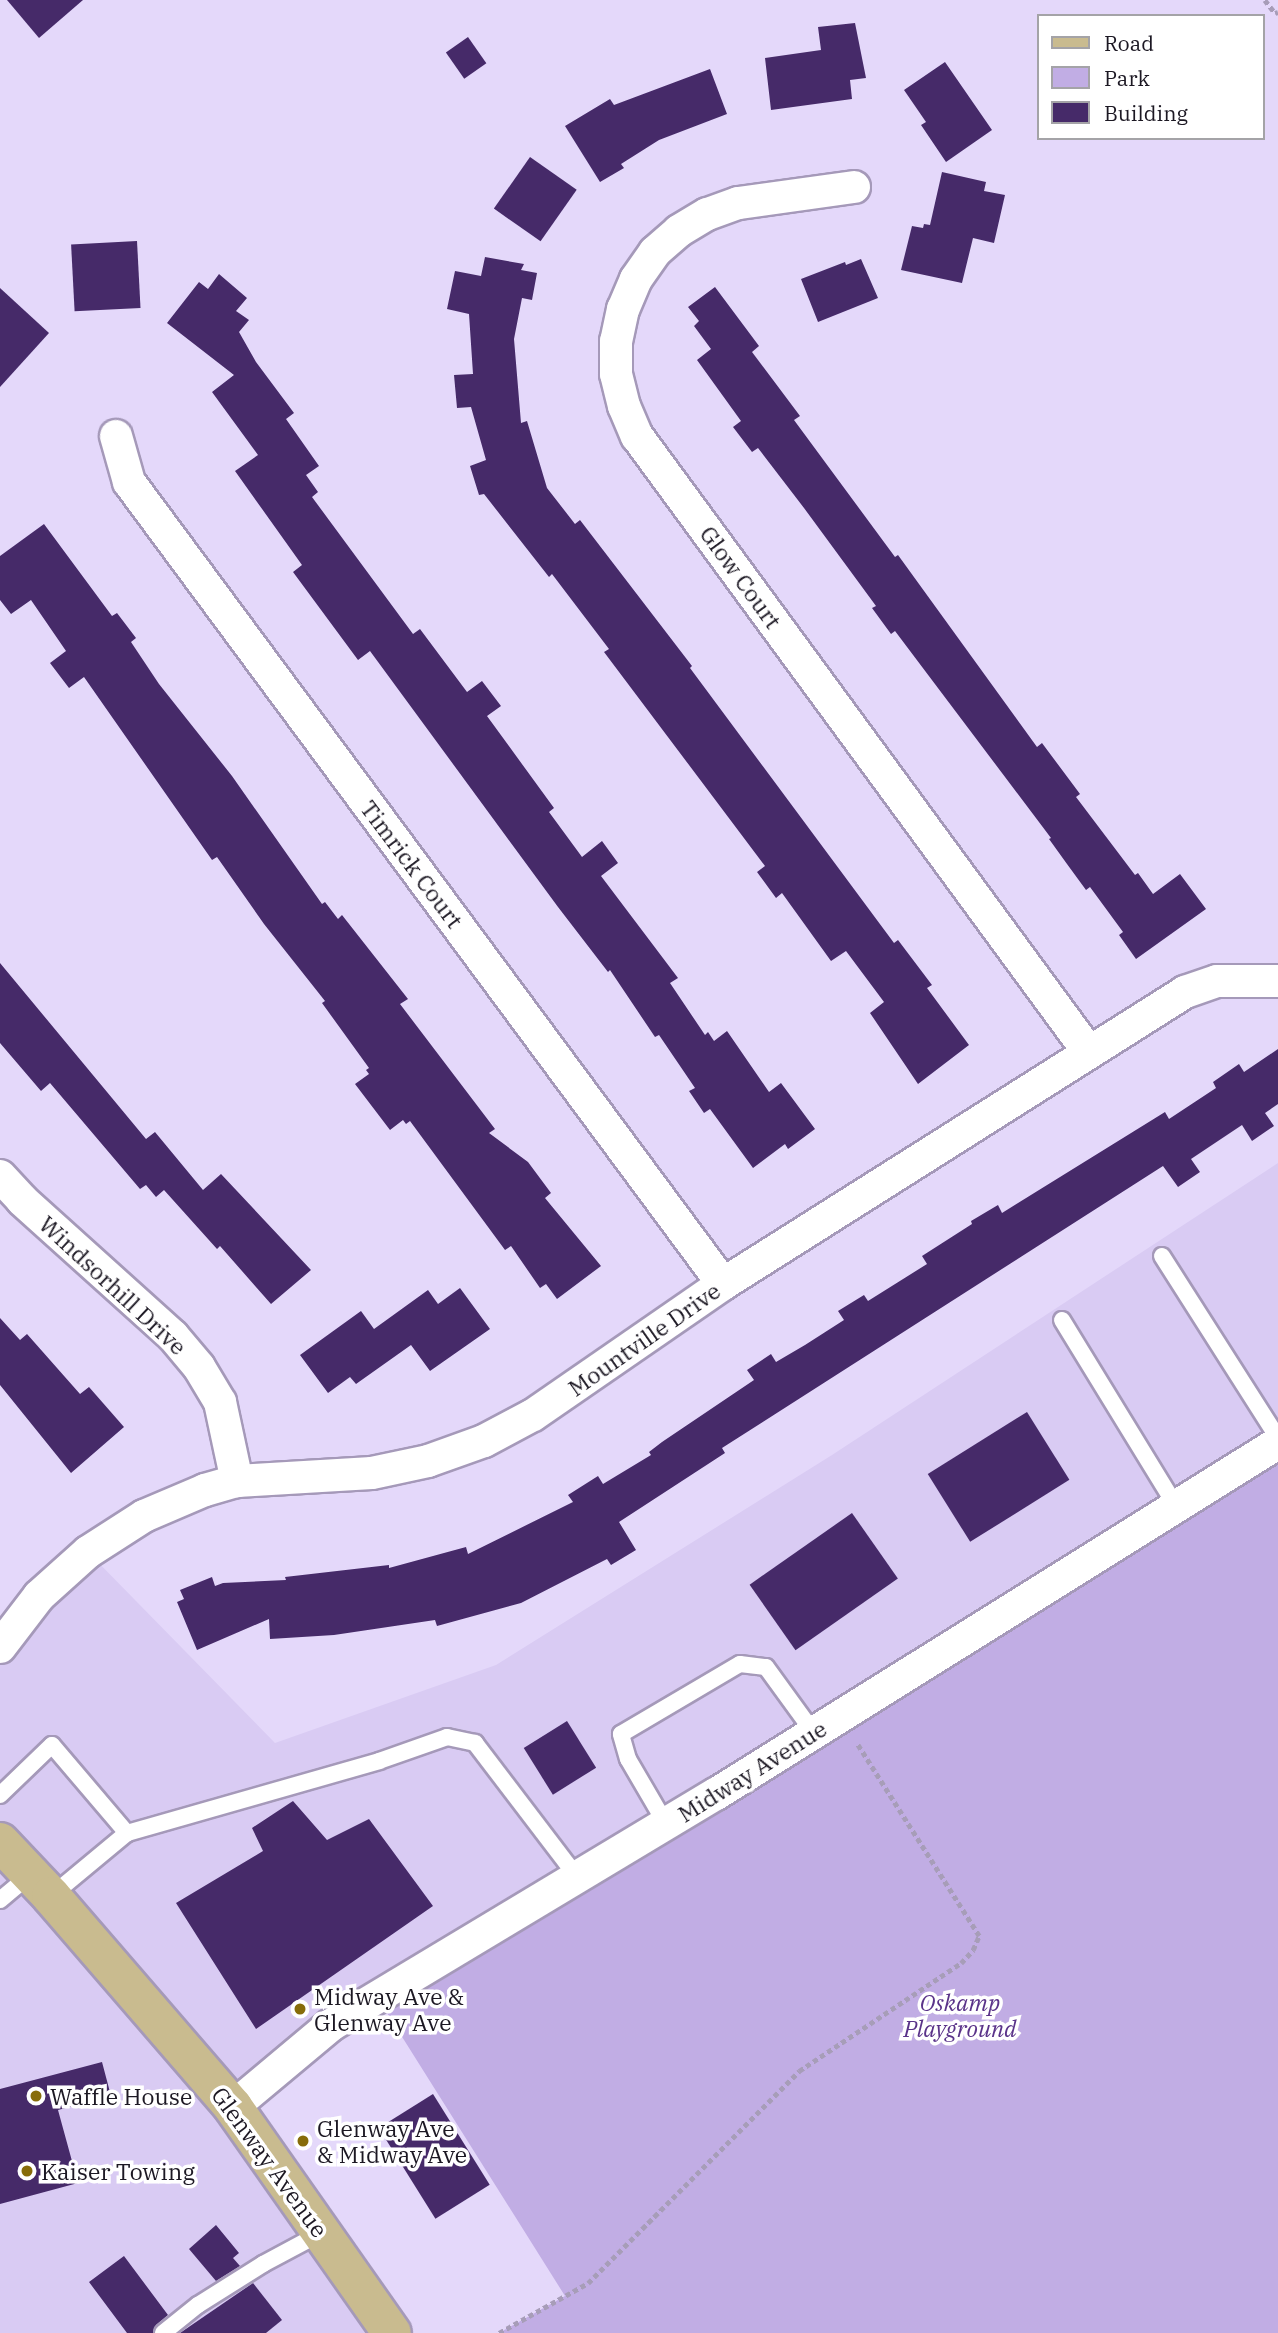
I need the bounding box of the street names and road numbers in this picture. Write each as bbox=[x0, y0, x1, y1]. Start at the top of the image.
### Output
street label: Glow Court bbox=[695, 520, 787, 634]
street label: Timrick Court bbox=[355, 795, 469, 933]
street label: Windsorhill Drive bbox=[34, 1210, 192, 1360]
street label: Mountville Drive bbox=[563, 1276, 725, 1402]
street label: Midway Avenue bbox=[673, 1714, 831, 1828]
street label: Glenway Avenue bbox=[206, 2082, 334, 2242]

